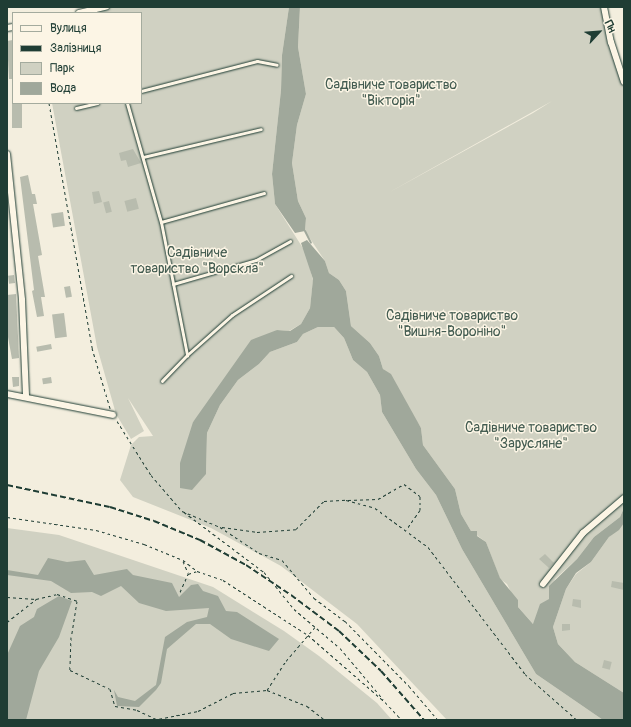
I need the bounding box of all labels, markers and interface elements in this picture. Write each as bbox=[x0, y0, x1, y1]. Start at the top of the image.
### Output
legend bbox=[12, 12, 142, 104]
north arrow bbox=[579, 12, 619, 52]
text: Пн bbox=[602, 18, 619, 35]
text: Вулиця bbox=[50, 21, 87, 36]
text: Залізниця bbox=[50, 41, 102, 56]
text: Парк bbox=[50, 61, 75, 76]
park label: Садівниче товариство "Вікторія" bbox=[325, 77, 457, 110]
text: Вода bbox=[50, 81, 76, 96]
park label: Садівниче товариство "Ворскла" bbox=[130, 245, 264, 278]
park label: Садівниче товариство "Вишня-Вороніно" bbox=[386, 308, 518, 340]
park label: Садівниче товариство "Зарусляне" bbox=[465, 420, 597, 452]

